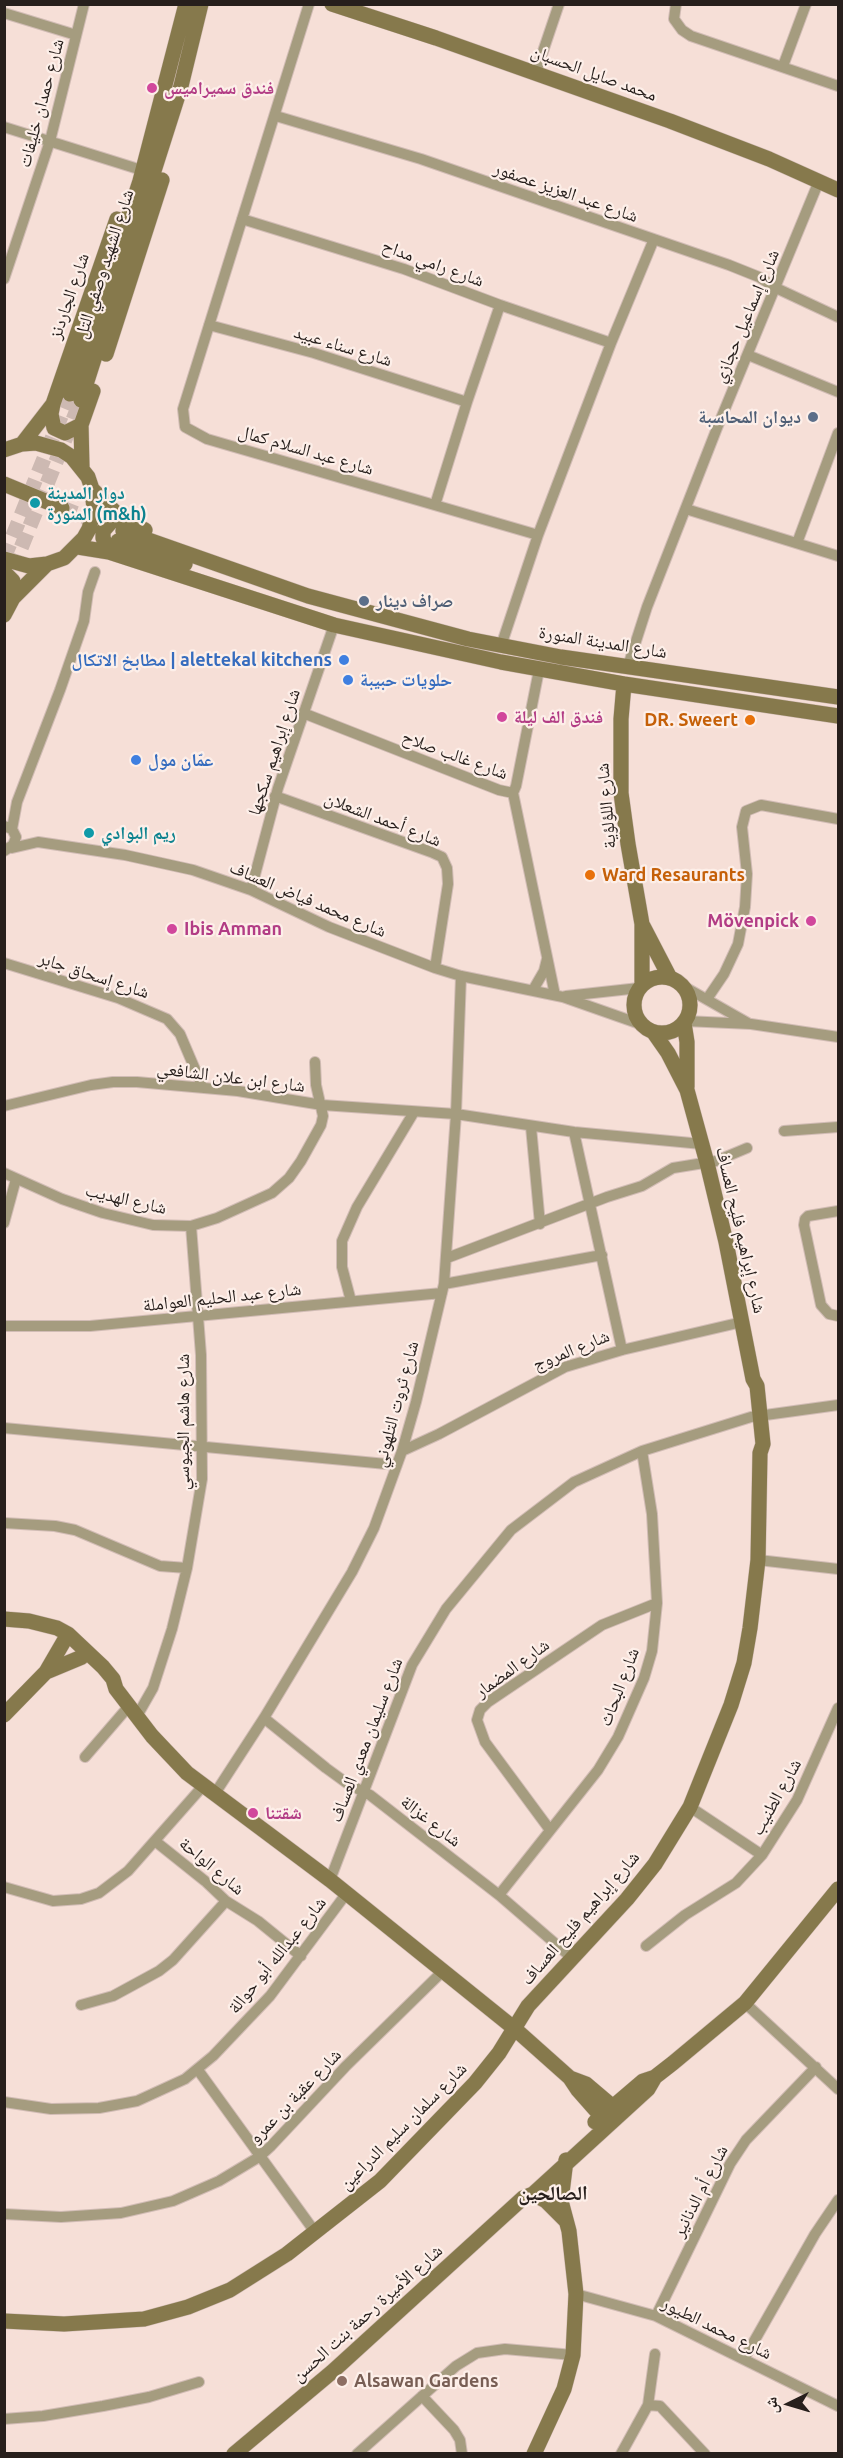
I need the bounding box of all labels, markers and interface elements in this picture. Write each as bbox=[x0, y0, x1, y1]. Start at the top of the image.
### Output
street label: شارع حمدان خليفات bbox=[13, 36, 69, 170]
street label: محمد صايل الحسبان bbox=[528, 40, 660, 106]
place label: فندق سميراميس bbox=[164, 77, 274, 99]
marker: فندق سميراميس bbox=[145, 81, 159, 95]
street label: شارع عبد العزيز عصفور bbox=[491, 157, 641, 227]
street label: شارع الشهيد وصفي التل bbox=[70, 187, 138, 341]
street label: شارع رامي مداح bbox=[379, 235, 487, 291]
street label: شارع إسماعيل حجازي bbox=[708, 246, 784, 386]
street label: شارع الجاردنز bbox=[44, 250, 94, 342]
street label: شارع سناء عبيد bbox=[291, 321, 395, 371]
place label: ديوان المحاسبة bbox=[698, 406, 801, 428]
marker: ديوان المحاسبة bbox=[806, 410, 820, 424]
street label: شارع عبد السلام كمال bbox=[236, 420, 376, 480]
place label: دوار المدينة المنورة (m&h) bbox=[47, 482, 147, 524]
marker: دوار المدينة المنورة (m&h) bbox=[28, 496, 42, 510]
place label: صراف دينار bbox=[376, 590, 453, 612]
marker: صراف دينار bbox=[357, 594, 371, 608]
street label: شارع المدينة المنورة bbox=[537, 621, 669, 663]
place label: مطابخ الاتكال | alettekal kitchens bbox=[72, 649, 332, 671]
marker: مطابخ الاتكال | alettekal kitchens bbox=[337, 653, 351, 667]
place label: حلويات حبيبة bbox=[360, 669, 452, 691]
marker: حلويات حبيبة bbox=[341, 673, 355, 687]
street label: شارع إبراهيم سكجها bbox=[243, 686, 305, 818]
place label: فندق الف ليلة bbox=[514, 706, 603, 728]
place label: DR. Sweert bbox=[644, 709, 738, 731]
marker: فندق الف ليلة bbox=[495, 710, 509, 724]
marker: DR. Sweert bbox=[743, 713, 757, 727]
street label: شارع غالب صلاح bbox=[399, 726, 511, 784]
place label: عمّان مول bbox=[148, 749, 213, 771]
marker: عمّان مول bbox=[129, 753, 143, 767]
street label: شارع اللؤلؤية bbox=[592, 762, 620, 850]
street label: شارع أحمد الشعلان bbox=[322, 787, 444, 851]
place label: ريم البوادي bbox=[101, 822, 176, 844]
marker: ريم البوادي bbox=[82, 826, 96, 840]
street label: شارع محمد فياض العساف bbox=[226, 856, 390, 942]
place label: Ward Resaurants bbox=[602, 864, 745, 886]
marker: Ward Resaurants bbox=[583, 868, 597, 882]
place label: Mövenpick bbox=[707, 910, 799, 932]
marker: Mövenpick bbox=[804, 914, 818, 928]
place label: Ibis Amman bbox=[184, 918, 282, 940]
marker: Ibis Amman bbox=[165, 922, 179, 936]
street label: شارع إسحاق جابر bbox=[36, 947, 152, 1003]
street label: شارع ابن علان الشافعي bbox=[156, 1057, 306, 1097]
street label: شارع إبراهيم فليح العساف bbox=[711, 1145, 771, 1315]
street label: شارع الهديب bbox=[83, 1179, 169, 1219]
street label: شارع عبد الحليم العواملة bbox=[142, 1278, 302, 1316]
street label: شارع المروج bbox=[529, 1325, 613, 1375]
street label: شارع ثروت التلهوني bbox=[369, 1339, 423, 1469]
street label: شارع هاشم الجيوسي bbox=[172, 1354, 194, 1490]
street label: شارع المضمار bbox=[471, 1634, 553, 1702]
street label: شارع البحاث bbox=[594, 1645, 644, 1729]
street label: شارع سليمان معدي العساف bbox=[325, 1655, 407, 1825]
street label: شارع الطنيب bbox=[746, 1755, 806, 1839]
street label: شارع غزالة bbox=[396, 1791, 466, 1851]
place label: شقتنا bbox=[265, 1802, 302, 1824]
marker: شقتنا bbox=[246, 1806, 260, 1820]
street label: شارع الواحة bbox=[175, 1832, 249, 1900]
street label: شارع إبراهيم فليح العساف bbox=[516, 1847, 644, 1989]
street label: شارع عبدالله أبو حوالة bbox=[223, 1892, 331, 2018]
street label: شارع عقبة بن عمرو bbox=[244, 2044, 346, 2148]
street label: شارع سلمان سليم الدراعين bbox=[335, 2058, 471, 2194]
street label: شارع أم الدنانير bbox=[668, 2141, 732, 2241]
district label: الصالحين bbox=[518, 2181, 588, 2205]
street label: شارع الأميرة رحمة بنت الحسن bbox=[287, 2240, 447, 2386]
street label: شارع محمد الطيور bbox=[658, 2292, 776, 2364]
place label: Alsawan Gardens bbox=[354, 2370, 498, 2392]
marker: Alsawan Gardens bbox=[335, 2374, 349, 2388]
north arrow bbox=[759, 2374, 819, 2434]
text: ش bbox=[761, 2396, 781, 2415]

